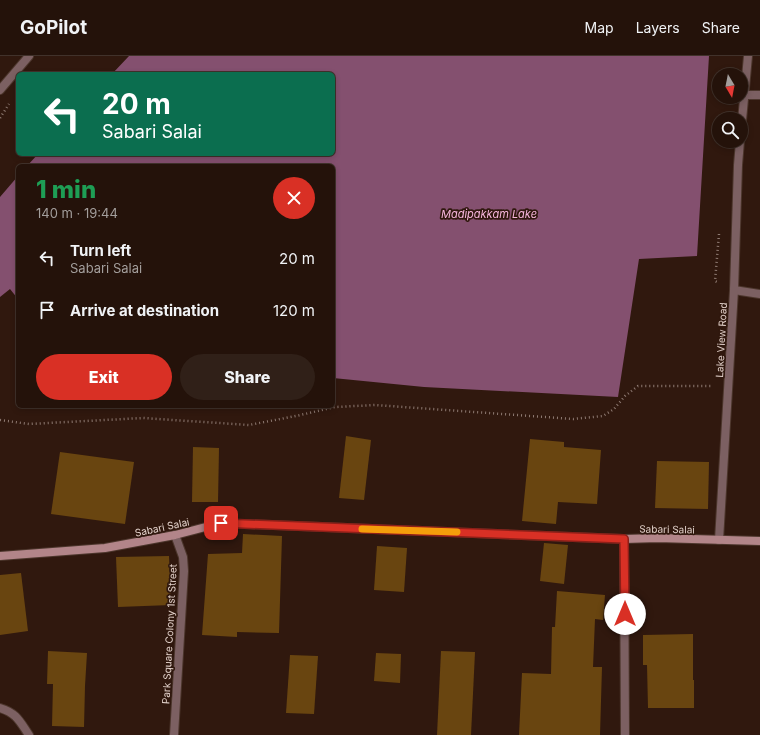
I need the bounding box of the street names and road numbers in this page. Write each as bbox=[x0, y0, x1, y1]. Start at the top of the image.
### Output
street label: Lake View Road bbox=[713, 302, 729, 378]
street label: Sabari Salai bbox=[134, 515, 190, 539]
street label: Sabari Salai bbox=[639, 523, 695, 535]
street label: Park Square Colony 1st Street bbox=[159, 563, 179, 704]

